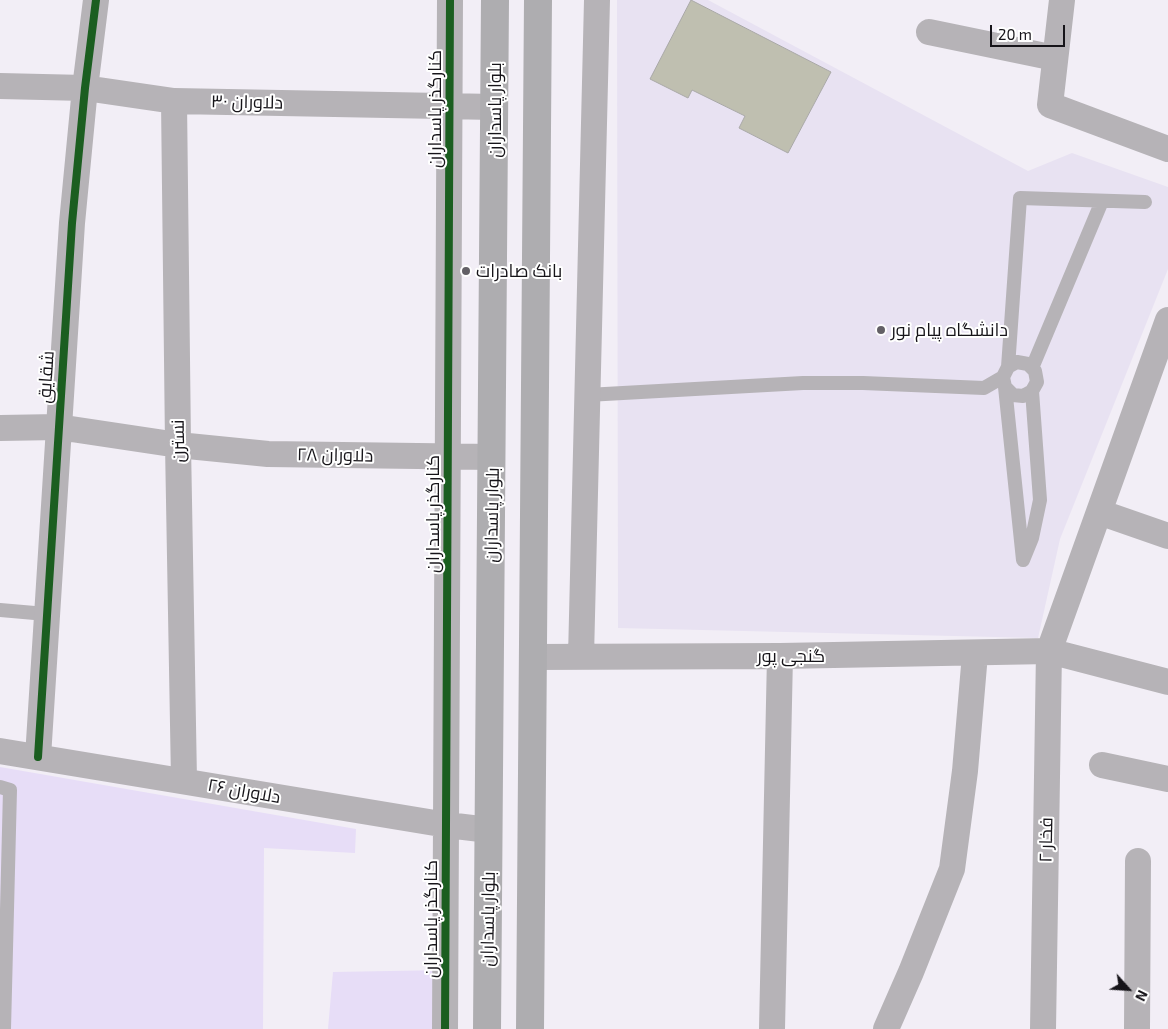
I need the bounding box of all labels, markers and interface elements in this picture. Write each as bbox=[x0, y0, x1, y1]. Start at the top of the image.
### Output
scale bar bbox=[993, 15, 1068, 47]
text: 20 m bbox=[998, 25, 1032, 43]
street label: کنارگذر پاسداران bbox=[424, 50, 446, 168]
street label: بلوار پاسداران bbox=[484, 62, 506, 158]
street label: دلاوران ۳۰ bbox=[211, 91, 283, 113]
place label: بانک صادرات bbox=[476, 260, 562, 282]
marker: بانک صادرات bbox=[460, 265, 472, 277]
place label: دانشگاه پیام نور bbox=[891, 319, 1008, 341]
marker: دانشگاه پیام نور bbox=[875, 324, 887, 336]
street label: شقایق bbox=[33, 350, 59, 404]
street label: نسترن bbox=[167, 419, 189, 463]
street label: دلاوران ۲۸ bbox=[297, 444, 373, 466]
street label: کنارگذر پاسداران bbox=[422, 455, 444, 573]
street label: بلوار پاسداران bbox=[480, 467, 504, 563]
street label: گنجی پور bbox=[757, 645, 825, 667]
street label: دلاوران ۲۶ bbox=[206, 774, 282, 808]
street label: فخار ۲ bbox=[1035, 817, 1057, 863]
street label: کنارگذر پاسداران bbox=[420, 860, 442, 978]
street label: بلوار پاسداران bbox=[476, 871, 500, 967]
north arrow bbox=[1103, 964, 1153, 1014]
text: N bbox=[1132, 988, 1152, 1004]

